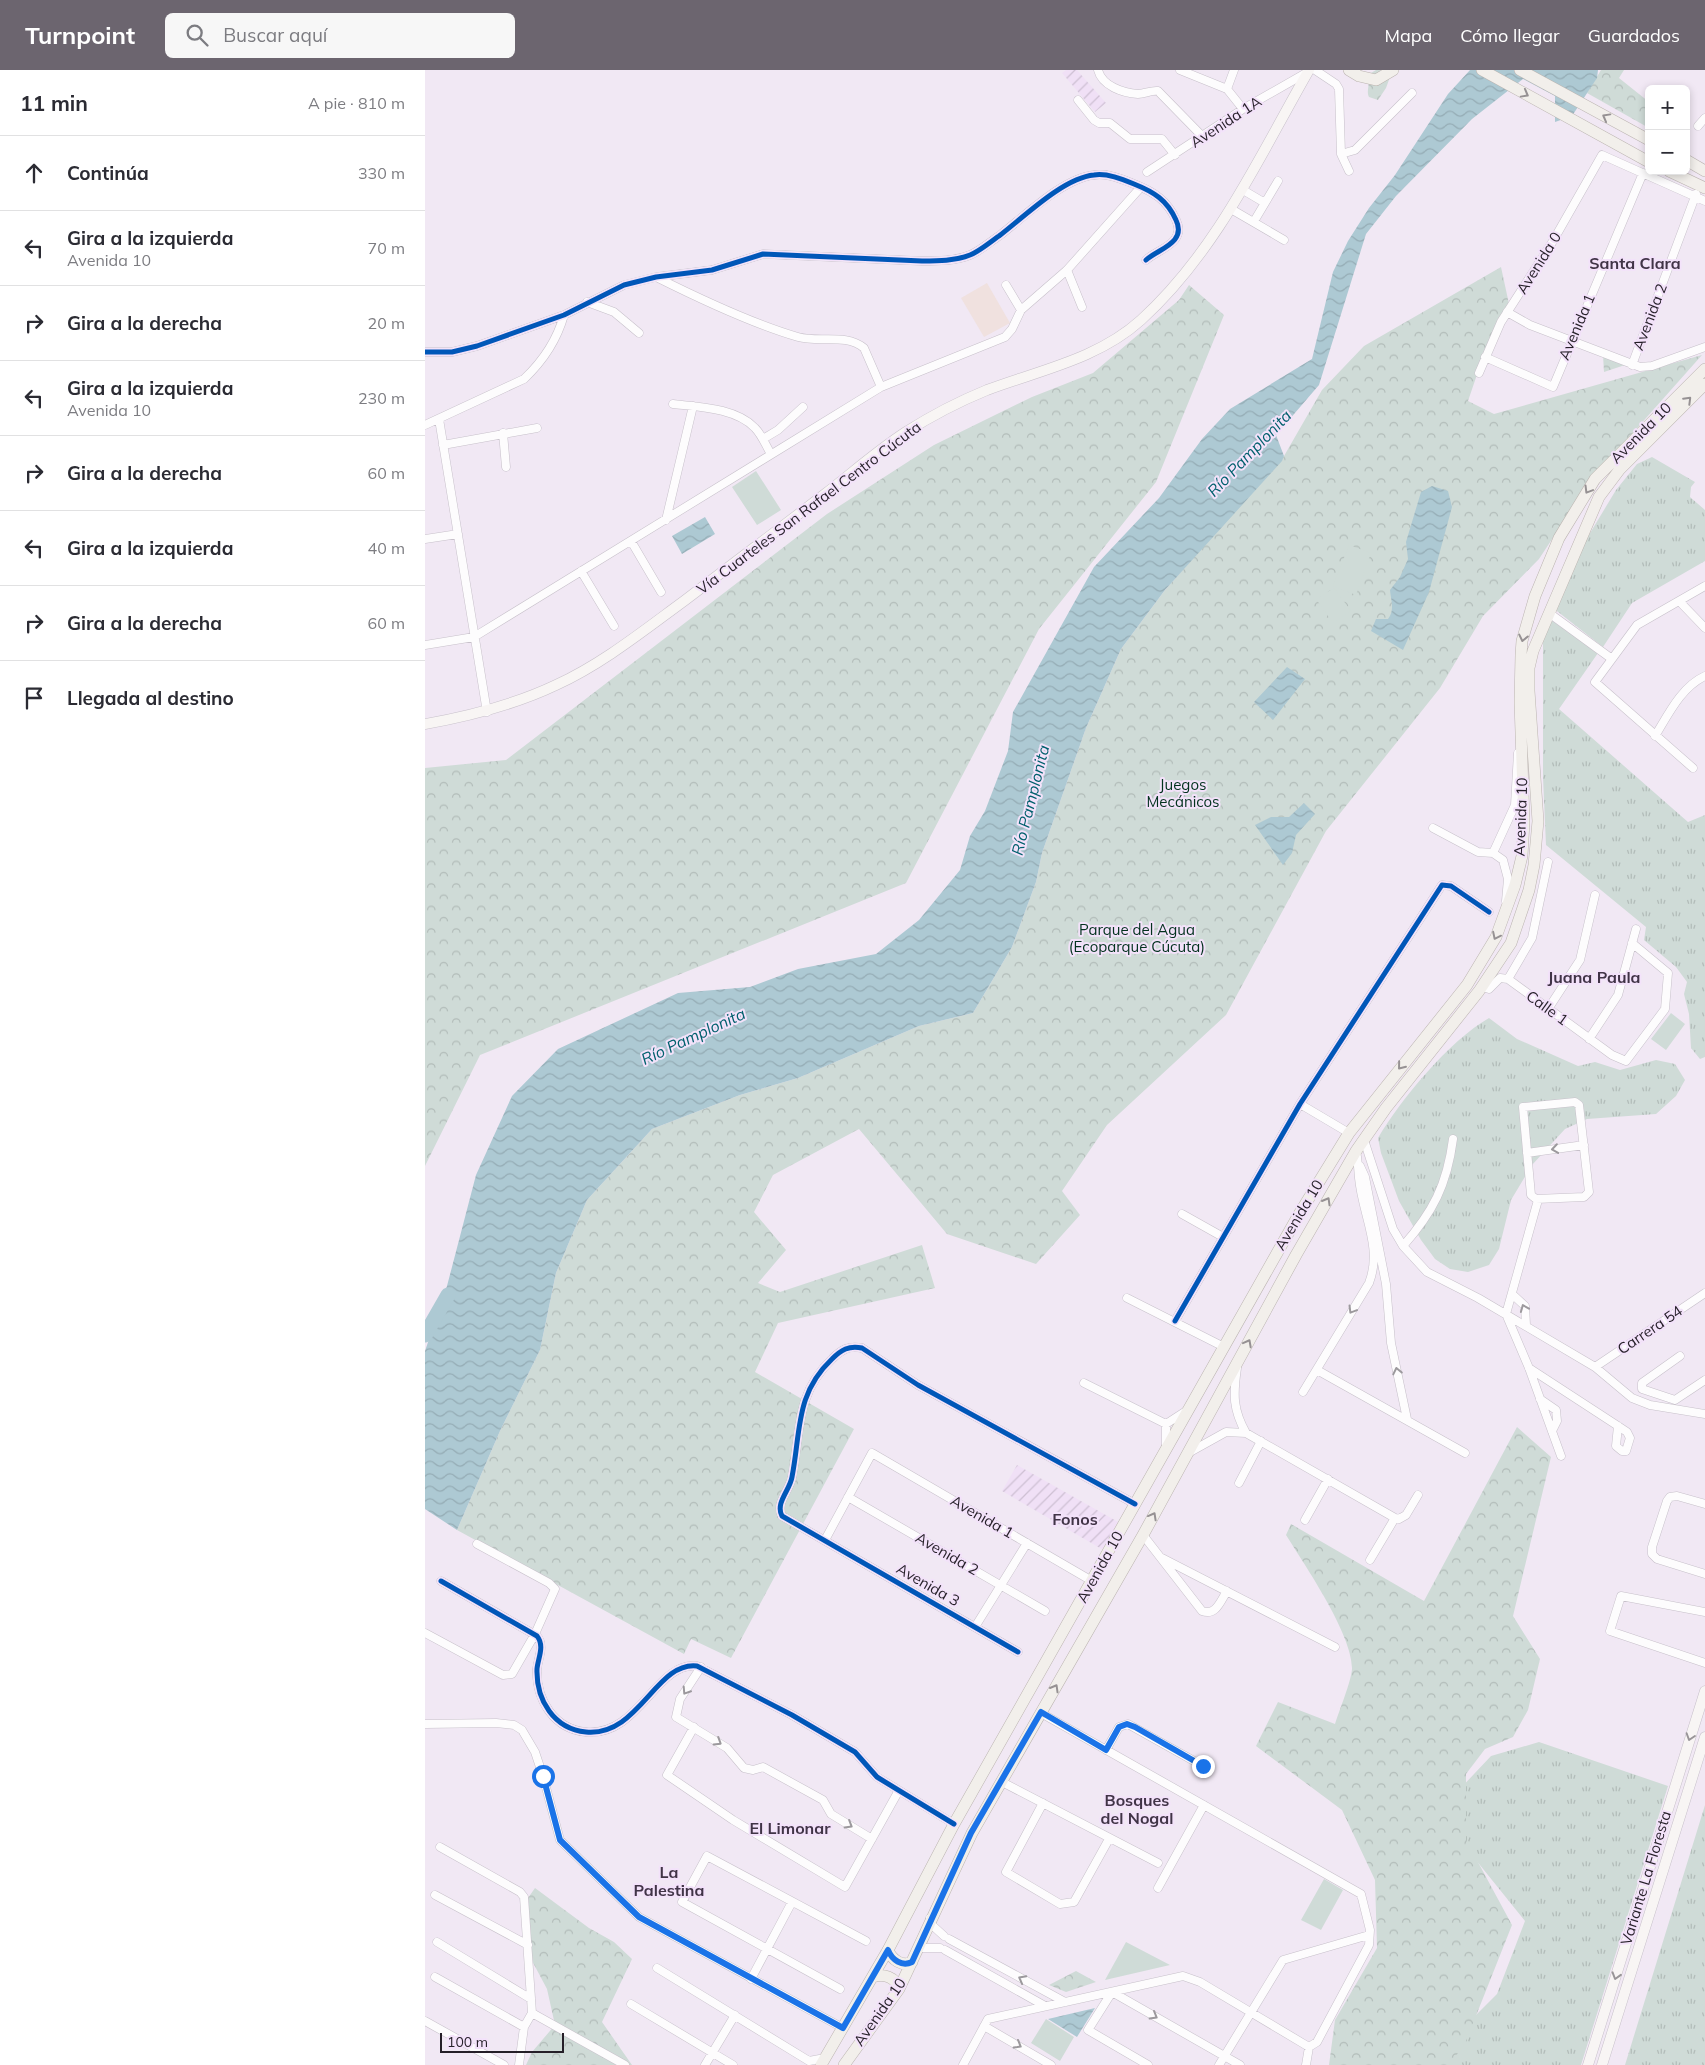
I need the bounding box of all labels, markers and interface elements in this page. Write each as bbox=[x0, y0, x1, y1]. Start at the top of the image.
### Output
search box bbox=[165, 13, 515, 58]
text: Turnpoint bbox=[25, 20, 135, 50]
icon: search bbox=[183, 21, 211, 49]
text: Buscar aquí bbox=[223, 23, 327, 47]
text: Mapa bbox=[1384, 24, 1432, 47]
text: Cómo llegar bbox=[1460, 24, 1560, 47]
text: Guardados bbox=[1588, 24, 1680, 47]
map controls bbox=[1645, 85, 1690, 175]
button: + bbox=[1645, 85, 1690, 130]
one-way arrow bbox=[1519, 87, 1528, 97]
text: 11 min bbox=[20, 90, 88, 116]
street label: Avenida 1A bbox=[1187, 92, 1265, 152]
text: A pie · 810 m bbox=[308, 93, 405, 113]
one-way arrow bbox=[1602, 113, 1611, 123]
button: − bbox=[1645, 130, 1690, 175]
icon: ahead bbox=[20, 159, 48, 187]
text: Continúa bbox=[67, 161, 149, 185]
text: 330 m bbox=[358, 163, 405, 183]
text: Gira a la izquierda bbox=[67, 226, 233, 250]
street label: Avenida 0 bbox=[1512, 228, 1565, 297]
icon: left bbox=[20, 234, 48, 262]
text: 70 m bbox=[368, 238, 405, 258]
text: Avenida 10 bbox=[67, 250, 151, 270]
district label: Santa Clara bbox=[1589, 253, 1681, 273]
street label: Avenida 2 bbox=[1628, 281, 1671, 353]
street label: Avenida 1 bbox=[1554, 291, 1599, 363]
icon: right bbox=[20, 309, 48, 337]
text: Gira a la derecha bbox=[67, 311, 222, 335]
text: 20 m bbox=[368, 313, 405, 333]
text: Gira a la izquierda bbox=[67, 376, 233, 400]
icon: left bbox=[20, 384, 48, 412]
text: 230 m bbox=[358, 388, 405, 408]
one-way arrow bbox=[1682, 397, 1691, 406]
street label: Avenida 10 bbox=[1606, 398, 1675, 467]
text: Avenida 10 bbox=[67, 400, 151, 420]
water label: Río Pamplonita bbox=[1203, 405, 1296, 501]
street label: Vía Cuarteles San Rafael Centro Cúcuta bbox=[693, 417, 925, 598]
icon: right bbox=[20, 459, 48, 487]
text: Gira a la derecha bbox=[67, 461, 222, 485]
text: 60 m bbox=[368, 463, 405, 483]
one-way arrow bbox=[1585, 485, 1595, 494]
icon: left bbox=[20, 534, 48, 562]
text: Gira a la izquierda bbox=[67, 536, 233, 560]
text: 40 m bbox=[368, 538, 405, 558]
icon: right bbox=[20, 609, 48, 637]
text: Gira a la derecha bbox=[67, 611, 222, 635]
text: 60 m bbox=[368, 613, 405, 633]
one-way arrow bbox=[1518, 633, 1529, 642]
icon: arrive bbox=[20, 684, 48, 712]
text: Llegada al destino bbox=[67, 686, 234, 710]
water label: Río Pamplonita bbox=[1007, 742, 1053, 857]
park label: Juegos Mecánicos bbox=[1146, 775, 1220, 811]
street label: Avenida 10 bbox=[1510, 777, 1531, 857]
park label: Parque del Agua (Ecoparque Cúcuta) bbox=[1069, 920, 1205, 956]
one-way arrow bbox=[1492, 931, 1503, 940]
district label: Juana Paula bbox=[1547, 967, 1641, 987]
street label: Calle 1 bbox=[1523, 986, 1572, 1029]
water label: Río Pamplonita bbox=[638, 1003, 749, 1069]
one-way arrow bbox=[1397, 1061, 1406, 1070]
one-way arrow bbox=[1551, 1143, 1559, 1154]
street label: Avenida 10 bbox=[1270, 1176, 1327, 1253]
one-way arrow bbox=[1321, 1198, 1331, 1207]
street label: Carrera 54 bbox=[1614, 1301, 1686, 1358]
one-way arrow bbox=[1520, 1304, 1530, 1313]
one-way arrow bbox=[1349, 1305, 1359, 1314]
one-way arrow bbox=[1242, 1339, 1252, 1348]
one-way arrow bbox=[1392, 1367, 1403, 1376]
street label: Avenida 1 bbox=[947, 1491, 1017, 1542]
district label: Fonos bbox=[1052, 1509, 1098, 1529]
one-way arrow bbox=[1147, 1513, 1157, 1522]
street label: Avenida 2 bbox=[912, 1528, 982, 1579]
street label: Avenida 10 bbox=[1072, 1528, 1127, 1606]
street label: Avenida 3 bbox=[893, 1559, 963, 1610]
one-way arrow bbox=[1049, 1684, 1059, 1693]
one-way arrow bbox=[682, 1685, 692, 1694]
one-way arrow bbox=[1686, 1733, 1696, 1741]
one-way arrow bbox=[712, 1736, 721, 1746]
route end bbox=[1192, 1755, 1215, 1778]
route start bbox=[532, 1765, 555, 1788]
district label: Bosques del Nogal bbox=[1101, 1790, 1173, 1828]
street label: Variante La Floresta bbox=[1616, 1808, 1675, 1947]
district label: El Limonar bbox=[750, 1818, 831, 1838]
one-way arrow bbox=[843, 1818, 852, 1828]
district label: La Palestina bbox=[634, 1862, 704, 1900]
one-way arrow bbox=[1611, 1971, 1621, 1980]
street label: Avenida 10 bbox=[849, 1974, 910, 2049]
one-way arrow bbox=[1018, 1975, 1027, 1985]
one-way arrow bbox=[1149, 2010, 1158, 2020]
scale bar bbox=[440, 2030, 564, 2053]
text: 100 m bbox=[447, 2033, 488, 2051]
one-way arrow bbox=[1012, 2039, 1021, 2049]

